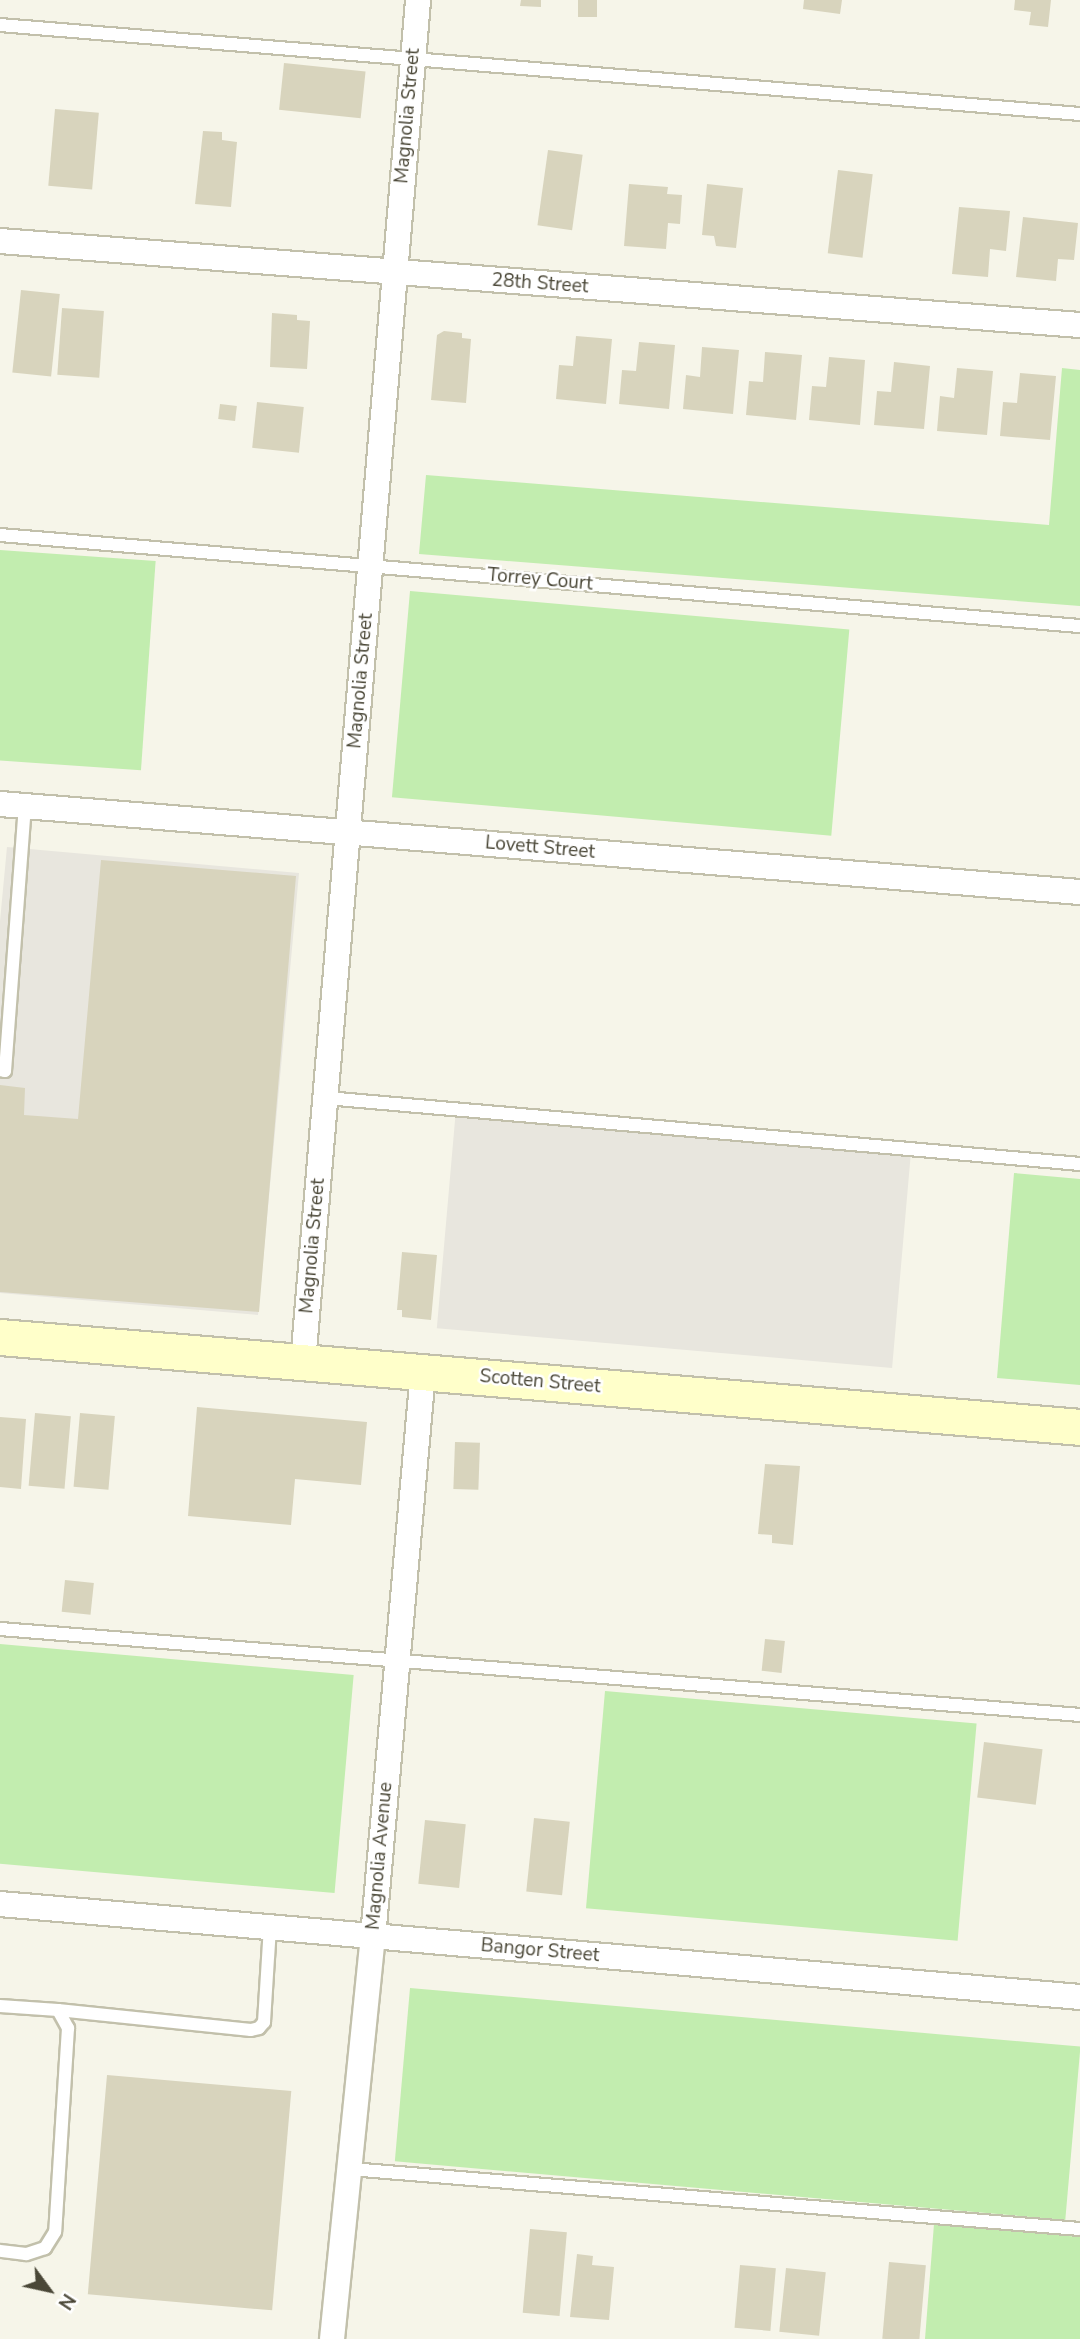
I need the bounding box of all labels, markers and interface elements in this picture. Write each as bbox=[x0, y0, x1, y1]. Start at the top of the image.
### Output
street label: Magnolia Street bbox=[391, 47, 425, 185]
street label: 28th Street bbox=[491, 269, 589, 299]
street label: Torrey Court bbox=[486, 564, 594, 596]
street label: Magnolia Street bbox=[344, 612, 378, 750]
street label: Lovett Street bbox=[484, 832, 596, 864]
street label: Magnolia Street bbox=[296, 1177, 330, 1315]
street label: Scotten Street bbox=[479, 1365, 601, 1399]
street label: Magnolia Avenue bbox=[362, 1781, 398, 1931]
street label: Bangor Street bbox=[480, 1934, 600, 1968]
north arrow bbox=[14, 2255, 84, 2325]
text: N bbox=[52, 2288, 81, 2314]

